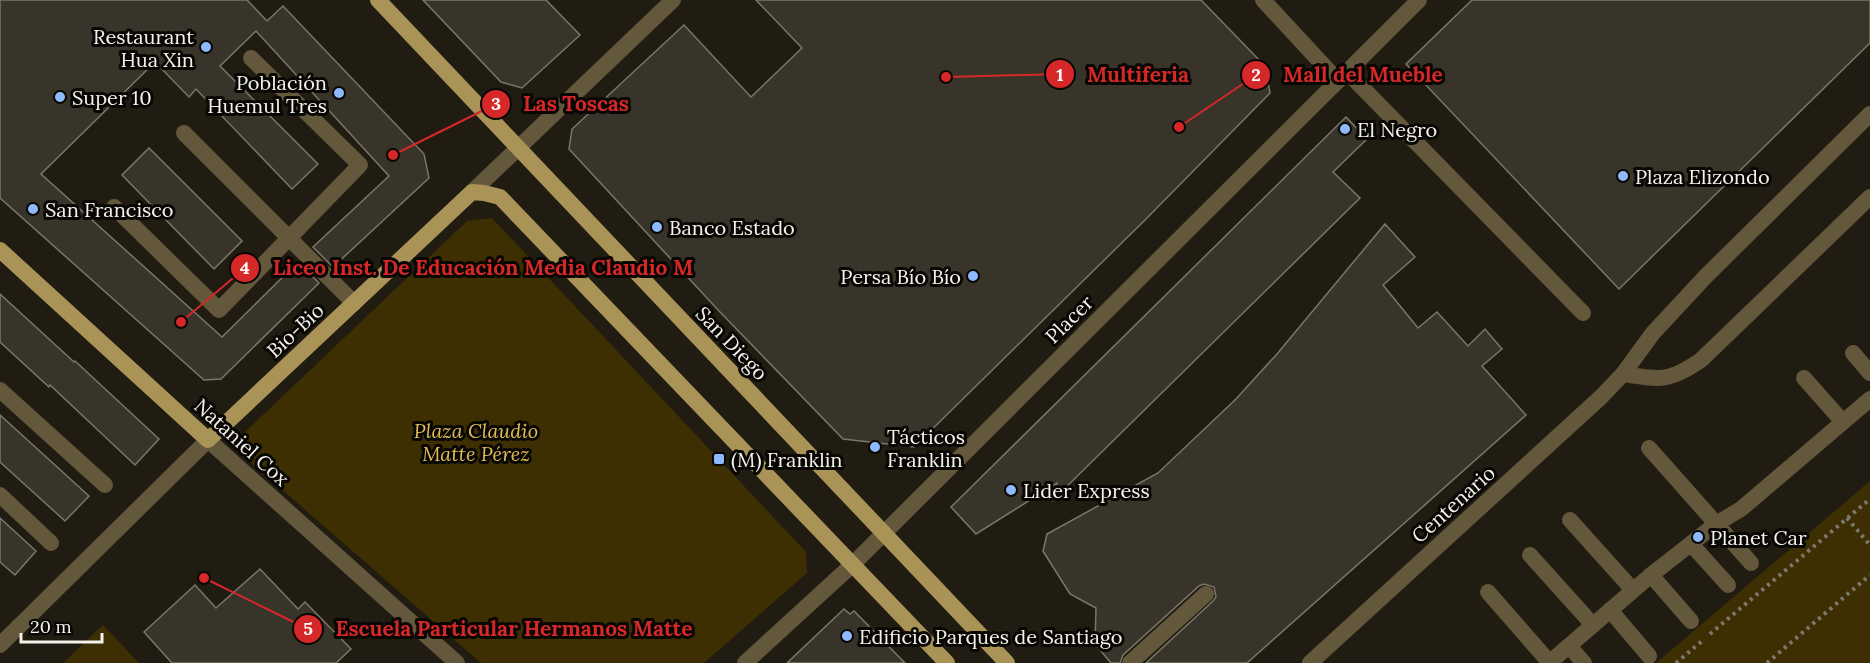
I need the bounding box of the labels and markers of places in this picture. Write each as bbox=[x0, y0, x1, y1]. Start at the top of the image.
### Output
place label: Restaurant Hua Xin bbox=[93, 24, 194, 72]
marker: Restaurant Hua Xin bbox=[199, 40, 213, 54]
callout: Multiferia bbox=[1045, 55, 1201, 94]
callout: Mall del Mueble bbox=[1241, 56, 1455, 95]
place label: Población Huemul Tres bbox=[207, 70, 327, 118]
callout: Las Toscas bbox=[481, 84, 641, 123]
place label: Super 10 bbox=[72, 85, 152, 110]
marker: Población Huemul Tres bbox=[332, 86, 346, 100]
marker: Super 10 bbox=[53, 90, 67, 104]
place label: El Negro bbox=[1357, 117, 1437, 142]
marker: El Negro bbox=[1338, 122, 1352, 136]
place label: Plaza Elizondo bbox=[1635, 164, 1770, 189]
marker: Plaza Elizondo bbox=[1616, 169, 1630, 183]
place label: San Francisco bbox=[45, 197, 174, 222]
marker: San Francisco bbox=[26, 202, 40, 216]
place label: Banco Estado bbox=[669, 215, 795, 240]
marker: Banco Estado bbox=[650, 220, 664, 234]
callout: Liceo Inst. De Educación Media Claudio M bbox=[230, 248, 705, 287]
place label: Persa Bío Bío bbox=[840, 264, 961, 289]
marker: Persa Bío Bío bbox=[966, 269, 980, 283]
place label: Tácticos Franklin bbox=[887, 424, 965, 472]
marker: Tácticos Franklin bbox=[868, 440, 882, 454]
place label: (M) Franklin bbox=[731, 447, 843, 473]
marker: (M) Franklin bbox=[712, 452, 726, 466]
place label: Lider Express bbox=[1023, 478, 1150, 503]
marker: Lider Express bbox=[1004, 483, 1018, 497]
place label: Planet Car bbox=[1710, 525, 1807, 550]
marker: Planet Car bbox=[1691, 530, 1705, 544]
callout: Escuela Particular Hermanos Matte bbox=[293, 609, 704, 648]
place label: Edificio Parques de Santiago bbox=[859, 624, 1122, 649]
marker: Edificio Parques de Santiago bbox=[840, 629, 854, 643]

